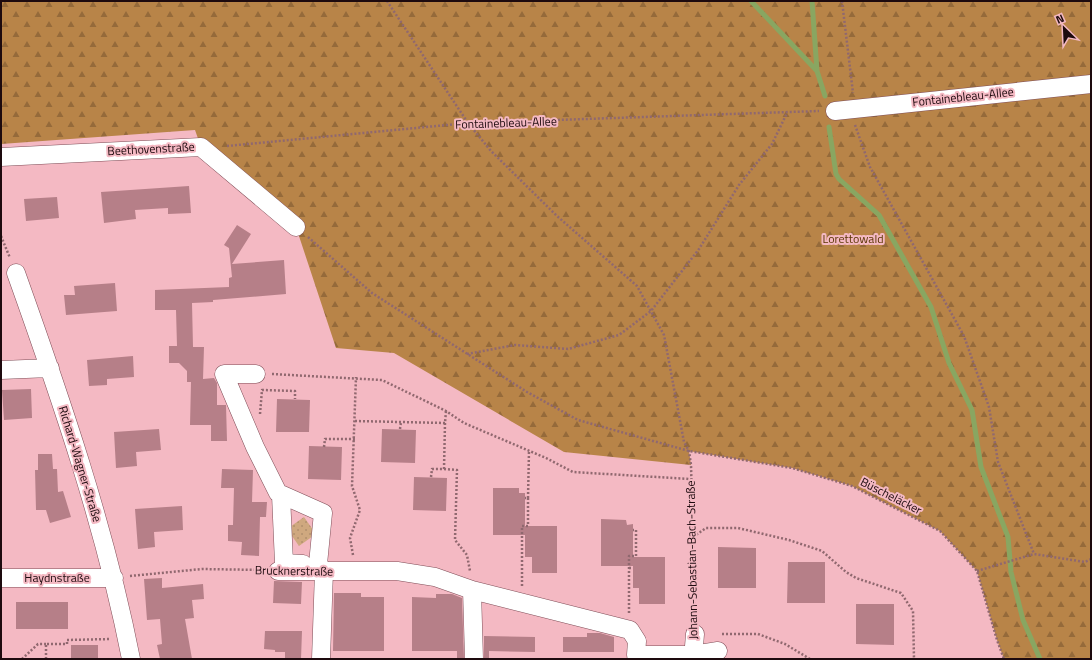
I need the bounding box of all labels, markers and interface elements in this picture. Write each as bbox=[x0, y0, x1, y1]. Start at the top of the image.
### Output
north arrow bbox=[1044, 8, 1084, 48]
text: N bbox=[1053, 10, 1067, 28]
street label: Fontainebleau-Allee bbox=[911, 82, 1015, 111]
street label: Fontainebleau-Allee bbox=[455, 111, 557, 134]
street label: Beethovenstraße bbox=[107, 137, 195, 160]
park label: Lorettowald bbox=[823, 229, 884, 248]
street label: Richard-Wagner-Straße bbox=[54, 403, 107, 524]
street label: Büscheläcker bbox=[857, 472, 925, 519]
street label: Johann-Sebastian-Bach-Straße bbox=[681, 480, 702, 640]
street label: Brucknerstraße bbox=[255, 560, 333, 581]
street label: Haydnstraße bbox=[24, 568, 90, 587]

